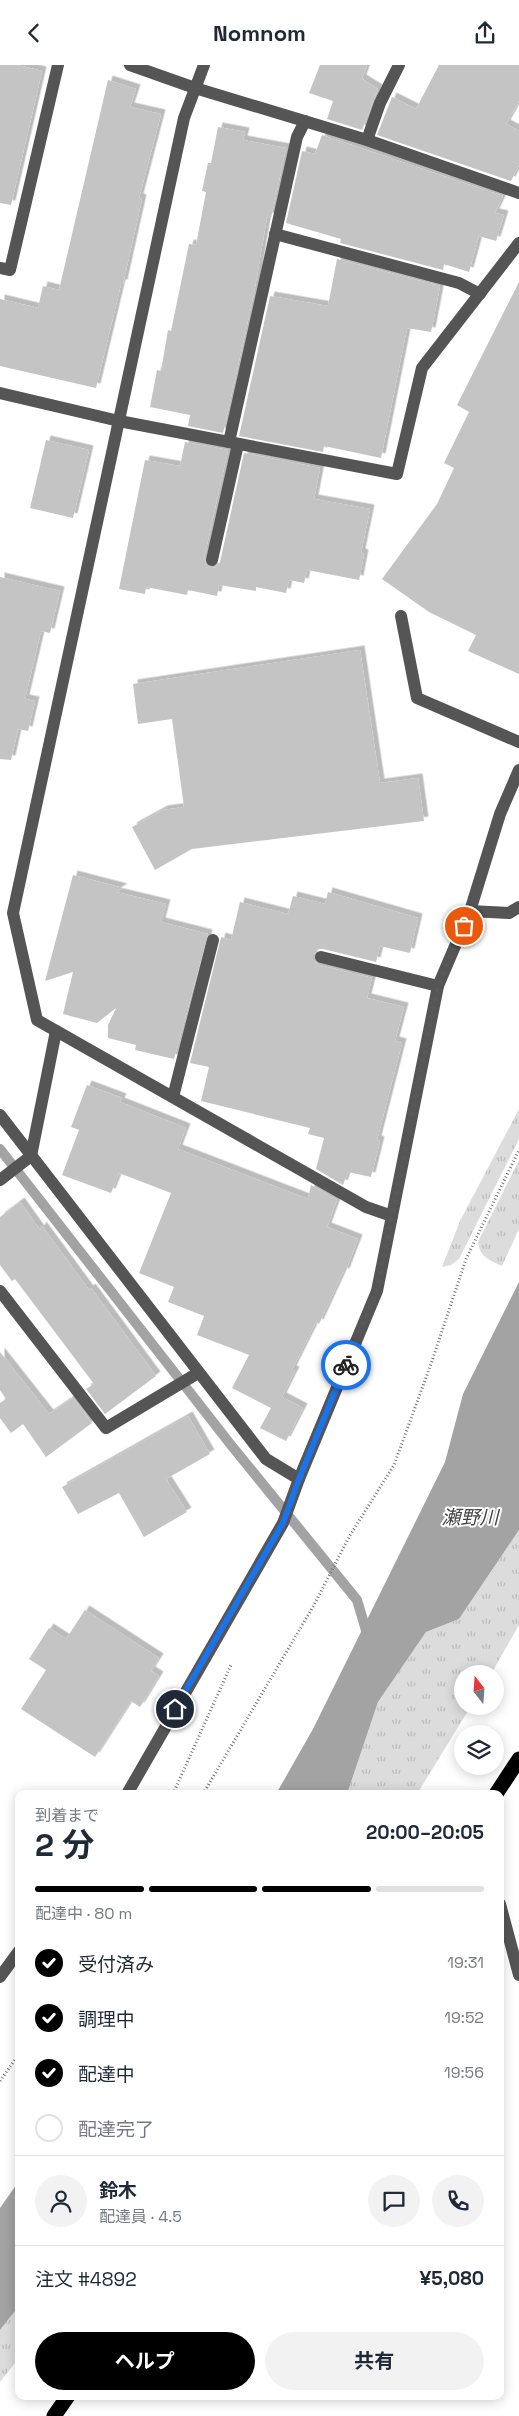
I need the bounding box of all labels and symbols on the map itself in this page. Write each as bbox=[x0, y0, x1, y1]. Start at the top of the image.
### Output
pin bbox=[443, 905, 485, 947]
courier bbox=[321, 1340, 371, 1390]
water label: 瀬野川 bbox=[441, 1505, 500, 1530]
north arrow bbox=[454, 1665, 504, 1715]
pin bbox=[154, 1688, 196, 1730]

